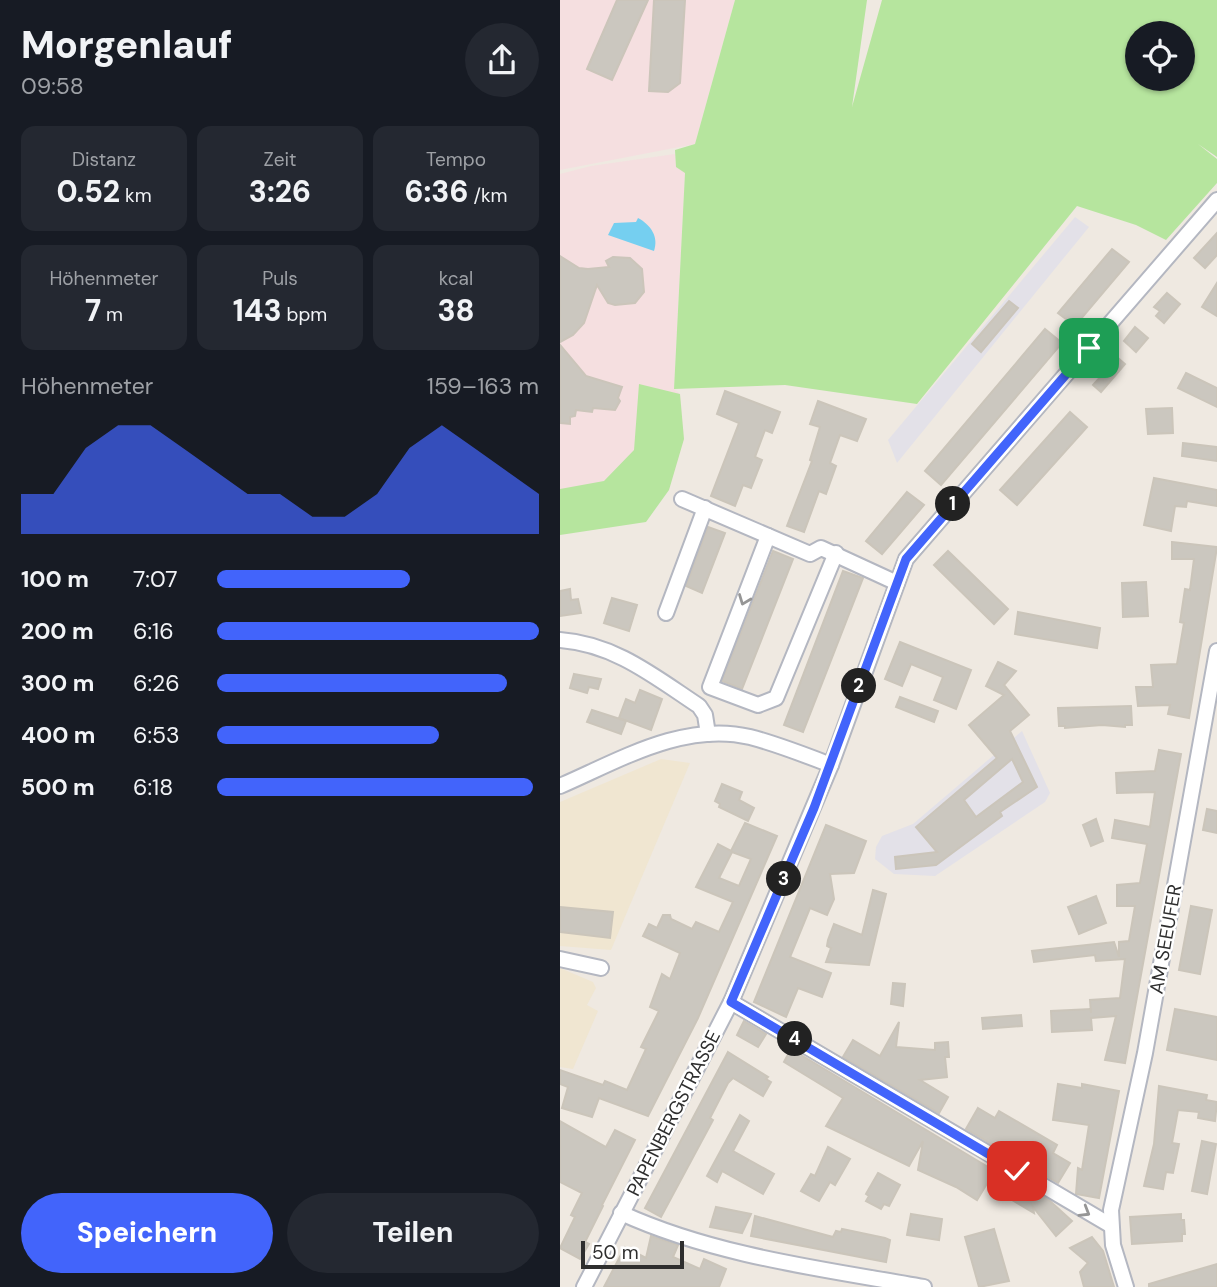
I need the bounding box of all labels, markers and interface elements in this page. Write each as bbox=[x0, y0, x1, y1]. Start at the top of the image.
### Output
text: Morgenlauf bbox=[21, 20, 232, 70]
map controls bbox=[1125, 21, 1195, 91]
button: locate bbox=[1125, 21, 1195, 91]
button: share bbox=[465, 23, 539, 97]
text: 09:58 bbox=[21, 71, 84, 101]
text: Distanz bbox=[72, 147, 136, 172]
text: Zeit bbox=[263, 147, 297, 172]
text: Tempo bbox=[426, 147, 486, 172]
text: 0.52 bbox=[56, 172, 120, 211]
text: 3:26 bbox=[249, 172, 311, 211]
text: 6:36 bbox=[404, 172, 469, 211]
text: km bbox=[120, 183, 152, 208]
text: /km bbox=[469, 183, 508, 208]
text: Höhenmeter bbox=[49, 266, 159, 291]
text: Puls bbox=[262, 266, 298, 291]
text: kcal bbox=[439, 266, 473, 291]
text: 7 bbox=[85, 291, 101, 330]
text: 143 bbox=[233, 291, 282, 330]
text: 38 bbox=[437, 291, 475, 330]
text: m bbox=[101, 302, 123, 327]
text: bpm bbox=[282, 302, 327, 327]
pin bbox=[1059, 318, 1119, 378]
icon: arrive bbox=[1070, 329, 1108, 367]
text: Höhenmeter bbox=[21, 371, 153, 401]
text: 159–163 m bbox=[427, 371, 539, 401]
pin: 1 bbox=[936, 486, 970, 522]
text: 1 bbox=[949, 491, 956, 516]
text: 100 m bbox=[21, 564, 89, 594]
text: 7:07 bbox=[133, 564, 178, 594]
one-way arrow bbox=[738, 594, 752, 606]
text: 200 m bbox=[21, 616, 94, 646]
text: 6:16 bbox=[133, 616, 174, 646]
text: 300 m bbox=[21, 668, 94, 698]
text: 6:26 bbox=[133, 668, 180, 698]
pin: 2 bbox=[842, 668, 876, 704]
text: 2 bbox=[853, 673, 864, 698]
text: 400 m bbox=[21, 720, 95, 750]
text: 6:53 bbox=[133, 720, 180, 750]
text: 500 m bbox=[21, 772, 95, 802]
text: 6:18 bbox=[133, 772, 173, 802]
pin: 3 bbox=[766, 862, 802, 896]
text: 3 bbox=[778, 866, 789, 891]
street label: AM SEEUFER bbox=[1144, 882, 1187, 996]
pin: 4 bbox=[778, 1021, 812, 1056]
street label: PAPENBERGSTRASSE bbox=[621, 1026, 726, 1200]
text: 4 bbox=[788, 1026, 801, 1051]
pin bbox=[987, 1141, 1047, 1201]
icon: check bbox=[998, 1152, 1036, 1190]
button: Speichern bbox=[21, 1193, 273, 1273]
button: Teilen bbox=[287, 1193, 539, 1273]
one-way arrow bbox=[1077, 1204, 1090, 1217]
scale bar bbox=[581, 1238, 684, 1270]
text: 50 m bbox=[592, 1240, 639, 1265]

